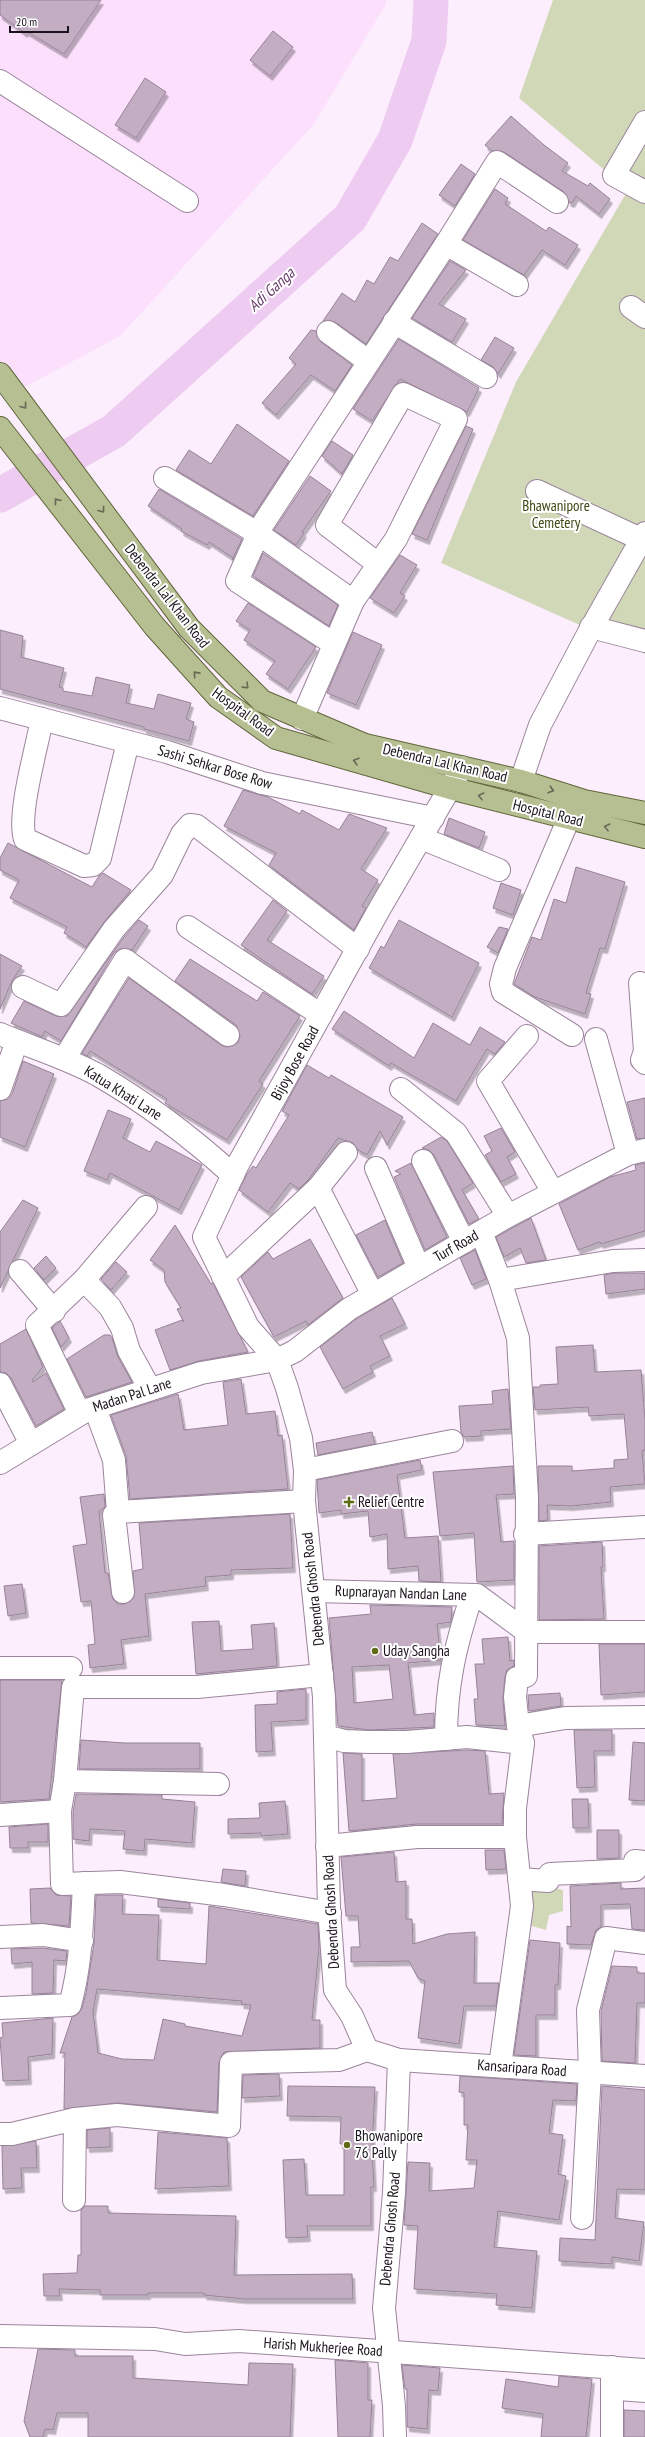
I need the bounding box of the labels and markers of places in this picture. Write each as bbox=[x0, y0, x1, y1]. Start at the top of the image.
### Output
place label: Relief Centre bbox=[358, 1492, 424, 1511]
marker: Relief Centre bbox=[343, 1496, 355, 1508]
place label: Uday Sangha bbox=[383, 1641, 450, 1660]
marker: Uday Sangha bbox=[370, 1646, 380, 1656]
place label: Bhowanipore 76 Pally bbox=[355, 2126, 423, 2162]
marker: Bhowanipore 76 Pally bbox=[342, 2140, 352, 2150]

